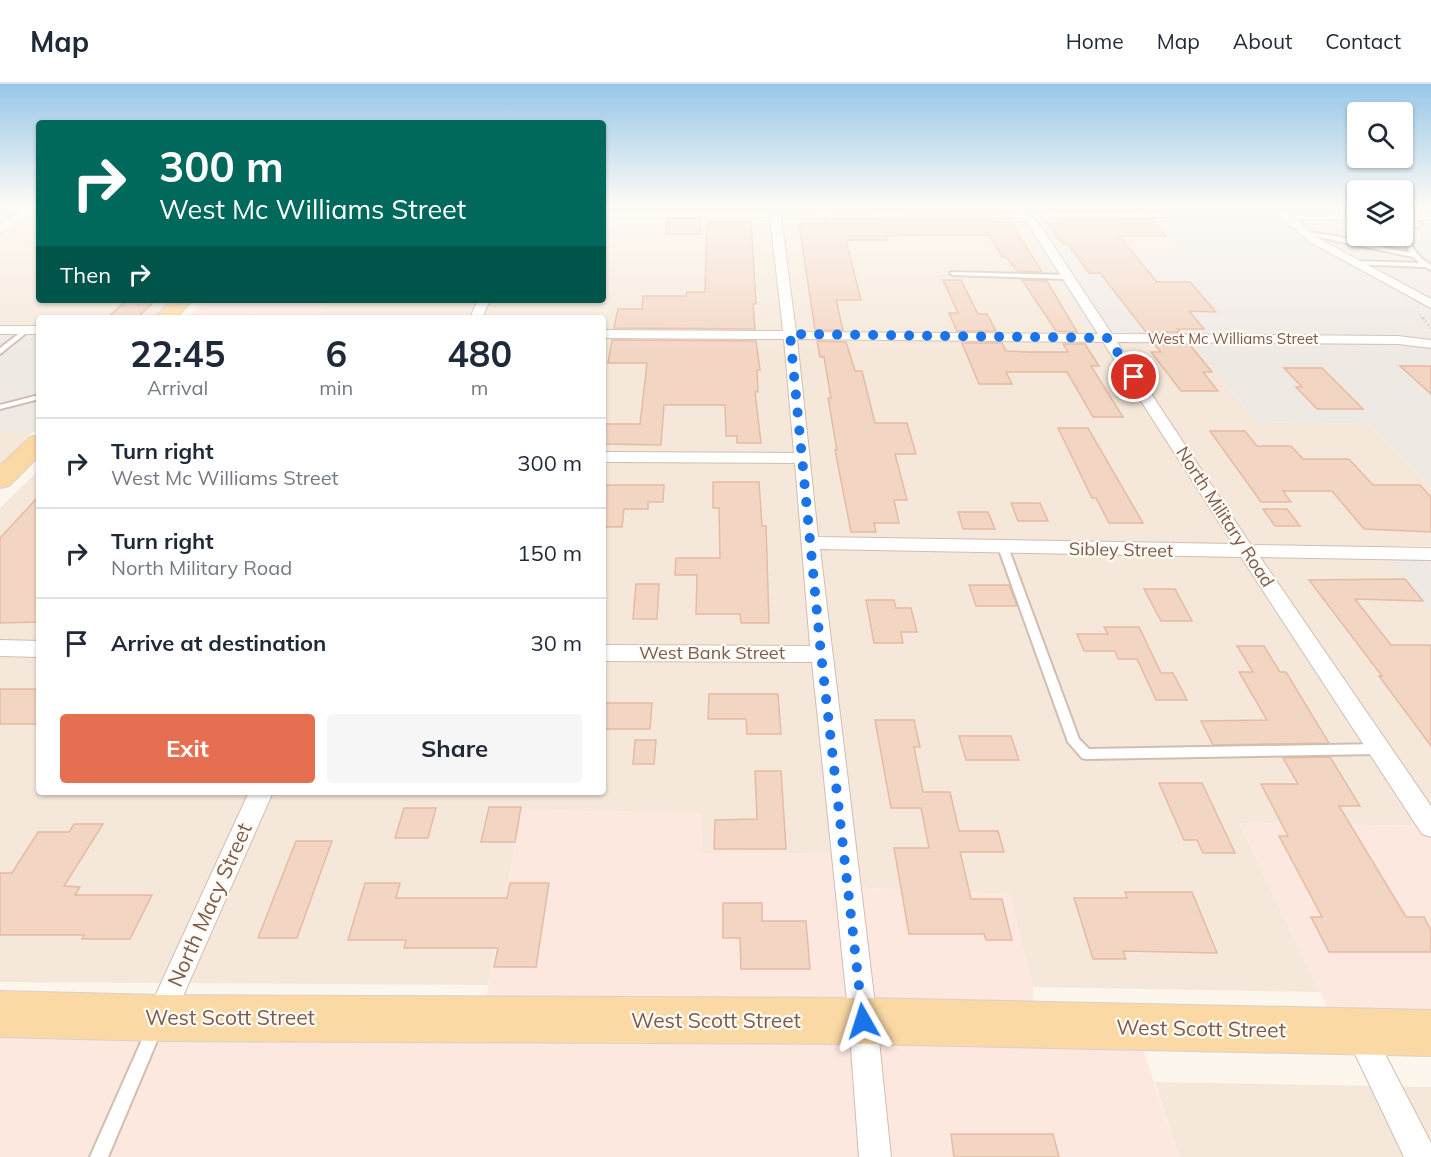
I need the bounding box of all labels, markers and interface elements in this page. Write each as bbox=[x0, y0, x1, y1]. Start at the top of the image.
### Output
text: Map bbox=[30, 24, 89, 59]
text: Home bbox=[1066, 28, 1124, 54]
text: Map bbox=[1157, 28, 1200, 54]
text: About bbox=[1233, 28, 1292, 54]
text: Contact bbox=[1325, 28, 1401, 54]
map controls bbox=[1347, 102, 1413, 246]
button: search bbox=[1347, 102, 1413, 168]
text: 300 m bbox=[159, 140, 284, 193]
icon: right bbox=[60, 144, 138, 222]
button: layers bbox=[1347, 180, 1413, 246]
text: West Mc Williams Street bbox=[159, 192, 466, 226]
icon: right bbox=[123, 258, 156, 291]
text: Then bbox=[60, 261, 111, 289]
street label: West Mc Williams Street bbox=[1148, 329, 1318, 348]
text: 22:45 bbox=[130, 331, 225, 376]
text: 6 bbox=[325, 331, 347, 376]
text: 480 bbox=[447, 331, 512, 376]
pin bbox=[1108, 351, 1159, 402]
icon: arrive bbox=[1117, 360, 1150, 393]
text: Arrival bbox=[147, 375, 208, 400]
text: min bbox=[319, 375, 353, 400]
text: m bbox=[471, 375, 488, 400]
text: Turn right bbox=[111, 437, 214, 465]
street label: North Military Road bbox=[1171, 442, 1279, 591]
icon: right bbox=[60, 447, 93, 480]
text: 300 m bbox=[517, 449, 582, 477]
text: West Mc Williams Street bbox=[111, 465, 339, 490]
text: Turn right bbox=[111, 527, 214, 555]
icon: right bbox=[60, 537, 93, 570]
street label: Sibley Street bbox=[1069, 537, 1173, 562]
text: 150 m bbox=[517, 539, 582, 567]
text: North Military Road bbox=[111, 555, 292, 580]
icon: arrive bbox=[60, 627, 93, 660]
text: Arrive at destination bbox=[111, 629, 326, 657]
text: 30 m bbox=[531, 629, 582, 657]
street label: West Bank Street bbox=[639, 641, 785, 664]
button: Exit bbox=[60, 714, 315, 783]
button: Share bbox=[327, 714, 582, 783]
street label: North Macy Street bbox=[161, 819, 257, 991]
position arrow bbox=[831, 989, 895, 1053]
street label: West Scott Street bbox=[145, 1004, 315, 1030]
street label: West Scott Street bbox=[631, 1007, 801, 1033]
street label: West Scott Street bbox=[1116, 1014, 1286, 1042]

